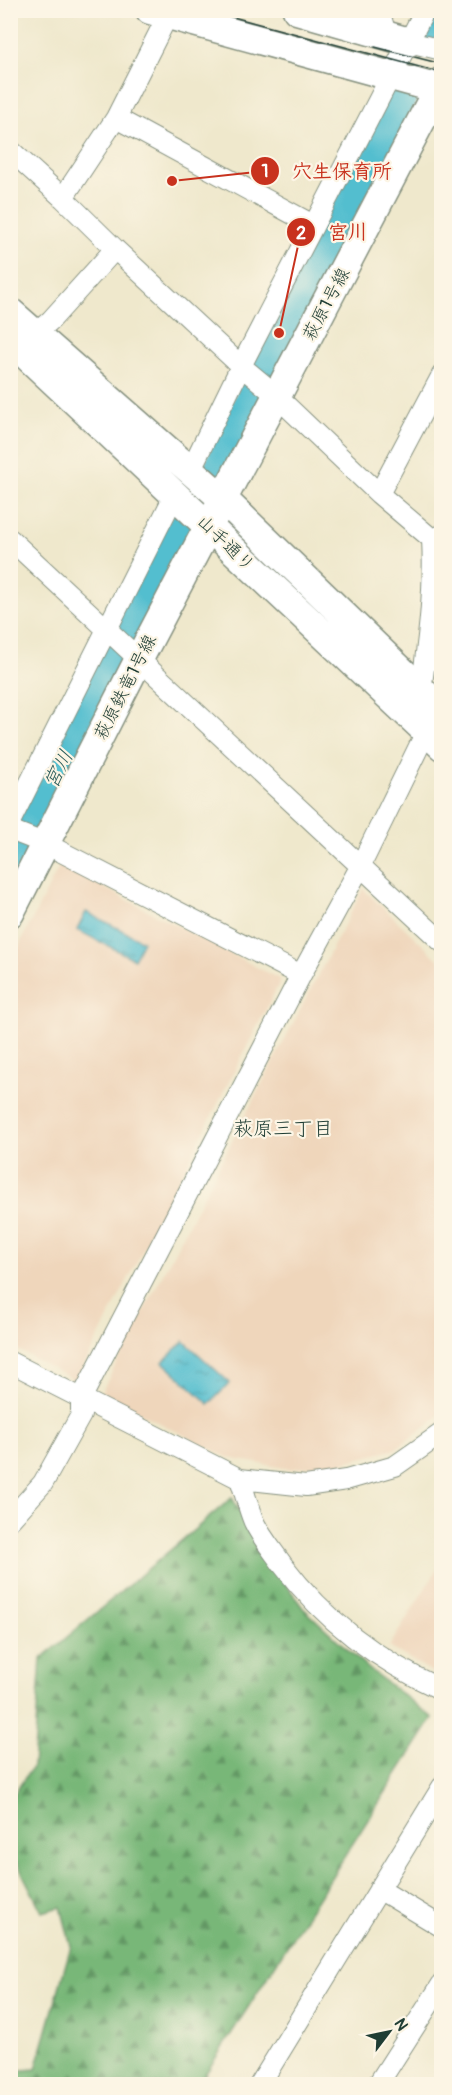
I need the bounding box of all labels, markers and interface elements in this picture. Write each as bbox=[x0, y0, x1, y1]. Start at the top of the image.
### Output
callout: 穴生保育所 bbox=[250, 152, 404, 190]
text: 穴生保育所 bbox=[292, 159, 392, 184]
text: 1 bbox=[261, 160, 269, 183]
callout: 宮川 bbox=[286, 213, 380, 251]
text: 宮川 bbox=[328, 220, 368, 245]
text: 2 bbox=[296, 222, 306, 245]
street label: 萩原1号線 bbox=[298, 264, 355, 345]
street label: 山手通り bbox=[192, 510, 260, 577]
street label: 萩原鉄竜1号線 bbox=[89, 631, 162, 744]
water label: 宮川 bbox=[38, 746, 79, 793]
district label: 萩原三丁目 bbox=[233, 1116, 333, 1141]
north arrow bbox=[359, 2002, 419, 2062]
text: N bbox=[390, 2015, 412, 2035]

